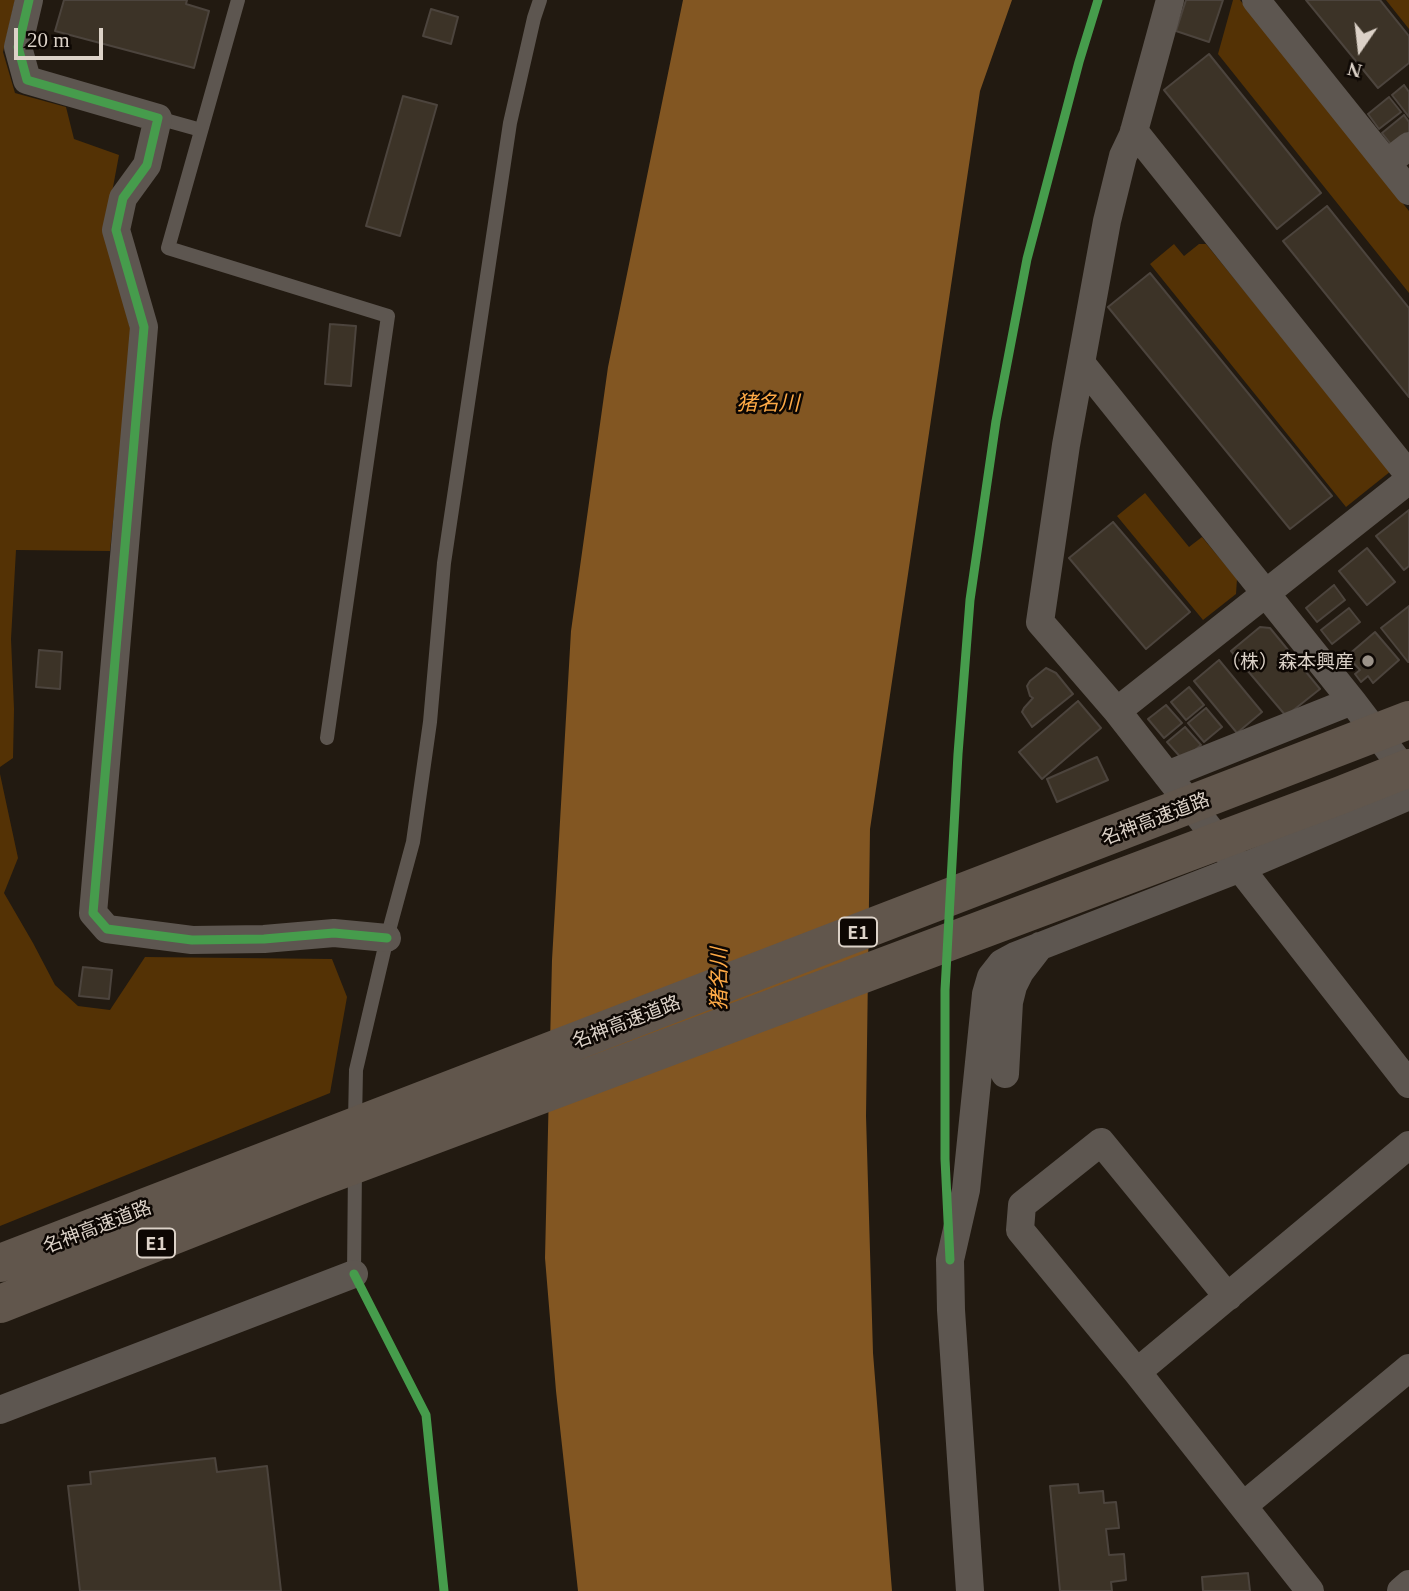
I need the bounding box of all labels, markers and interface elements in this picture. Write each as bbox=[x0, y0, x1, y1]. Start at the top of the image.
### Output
scale bar bbox=[18, 14, 107, 58]
north arrow bbox=[1325, 14, 1395, 84]
text: 20 m bbox=[27, 28, 70, 52]
text: N bbox=[1346, 58, 1364, 82]
water label: 猪名川 bbox=[737, 389, 799, 415]
place label: （株）森本興産 bbox=[1221, 650, 1354, 672]
marker: （株）森本興産 bbox=[1360, 653, 1376, 669]
street label: 名神高速道路 bbox=[1098, 787, 1212, 849]
road number: E1 bbox=[839, 917, 877, 946]
water label: 猪名川 bbox=[705, 948, 731, 1010]
street label: 名神高速道路 bbox=[569, 990, 683, 1052]
street label: 名神高速道路 bbox=[40, 1195, 154, 1257]
road number: E1 bbox=[137, 1228, 175, 1258]

